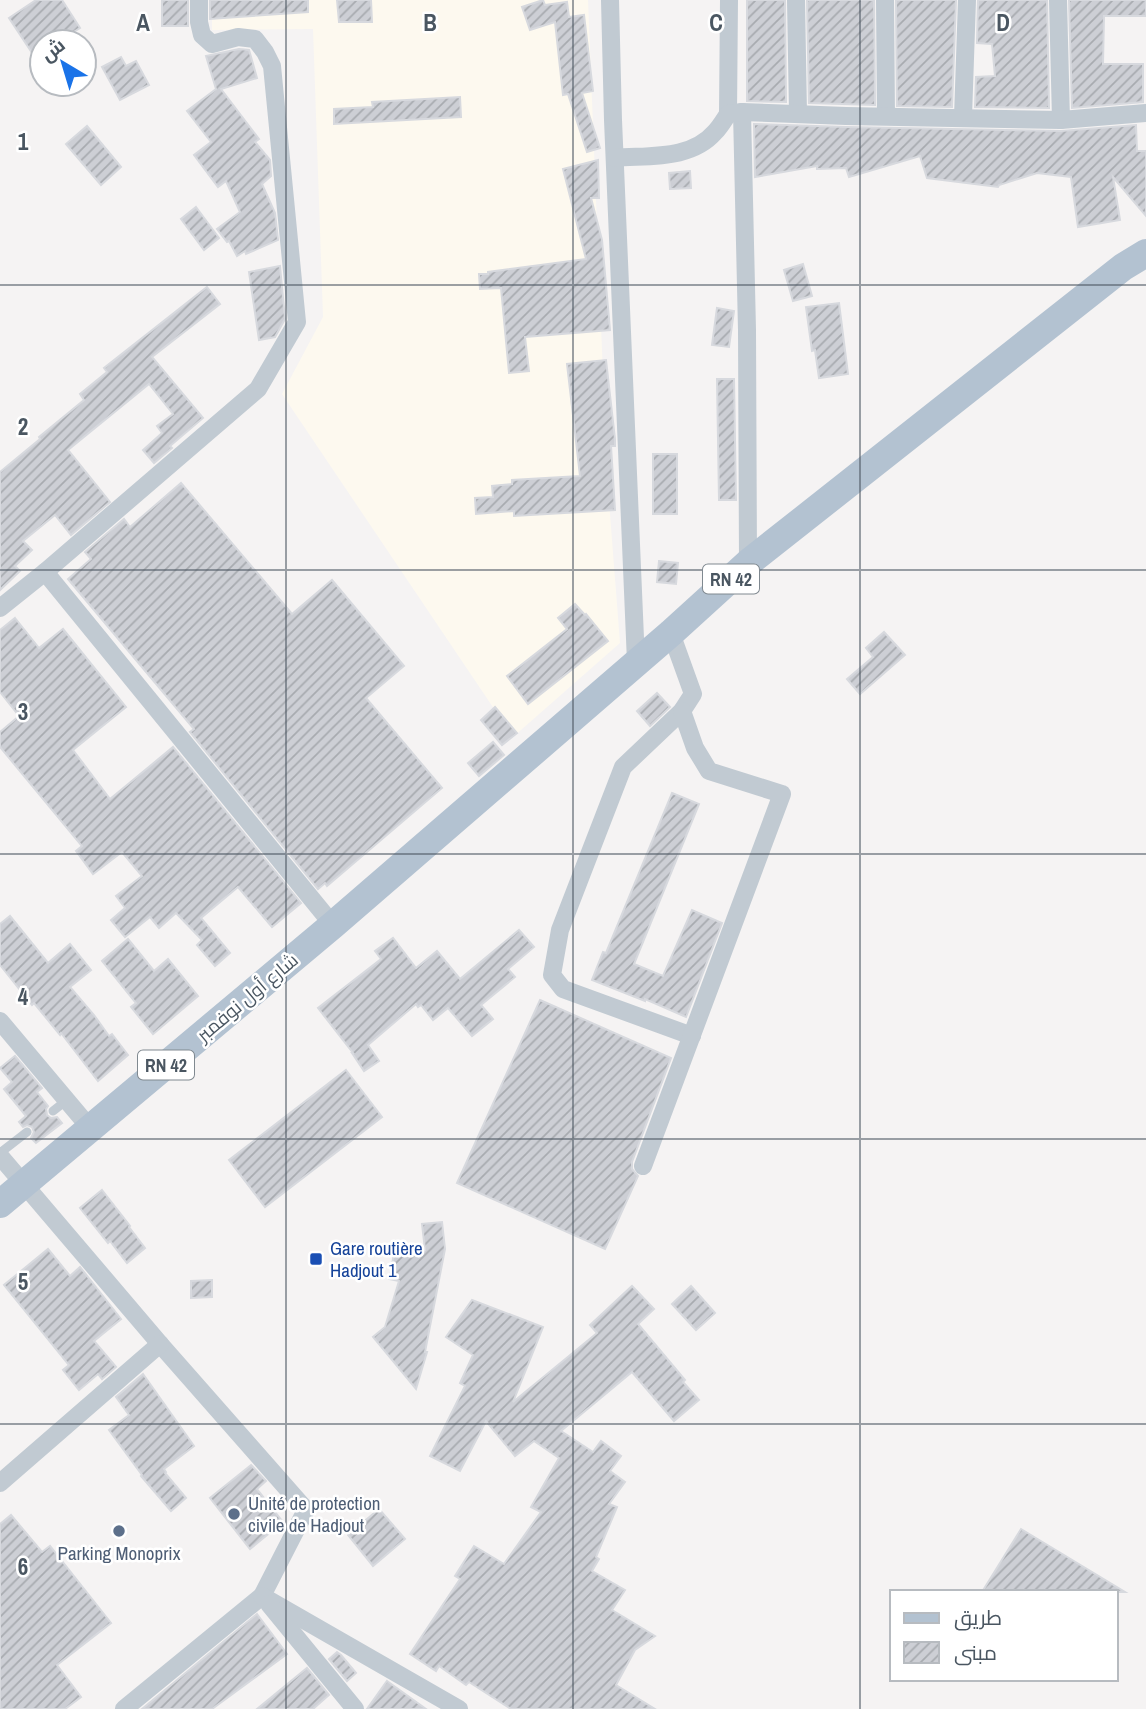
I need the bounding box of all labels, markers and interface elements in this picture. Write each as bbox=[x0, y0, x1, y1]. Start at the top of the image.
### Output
text: A bbox=[136, 7, 150, 38]
text: B bbox=[423, 7, 437, 38]
text: C bbox=[709, 7, 723, 38]
text: D bbox=[996, 7, 1010, 38]
north arrow bbox=[28, 28, 98, 98]
text: ش bbox=[35, 32, 70, 67]
text: 1 bbox=[18, 126, 29, 157]
text: 2 bbox=[18, 411, 28, 442]
road number: RN 42 bbox=[703, 564, 759, 594]
text: 3 bbox=[18, 696, 28, 727]
street label: شارع أول نوفمبر bbox=[190, 947, 304, 1049]
text: 4 bbox=[18, 981, 29, 1012]
road number: RN 42 bbox=[138, 1050, 194, 1080]
place label: Gare routière Hadjout 1 bbox=[330, 1235, 423, 1283]
marker: Gare routière Hadjout 1 bbox=[308, 1251, 324, 1267]
text: 5 bbox=[18, 1266, 28, 1297]
place label: Unité de protection civile de Hadjout bbox=[248, 1490, 381, 1538]
marker: Unité de protection civile de Hadjout bbox=[226, 1506, 242, 1522]
marker: Parking Monoprix bbox=[111, 1523, 127, 1539]
place label: Parking Monoprix bbox=[58, 1540, 181, 1566]
text: 6 bbox=[18, 1551, 28, 1582]
legend bbox=[890, 1590, 1118, 1681]
text: طريق bbox=[954, 1603, 1002, 1632]
text: مبنى bbox=[954, 1638, 997, 1667]

